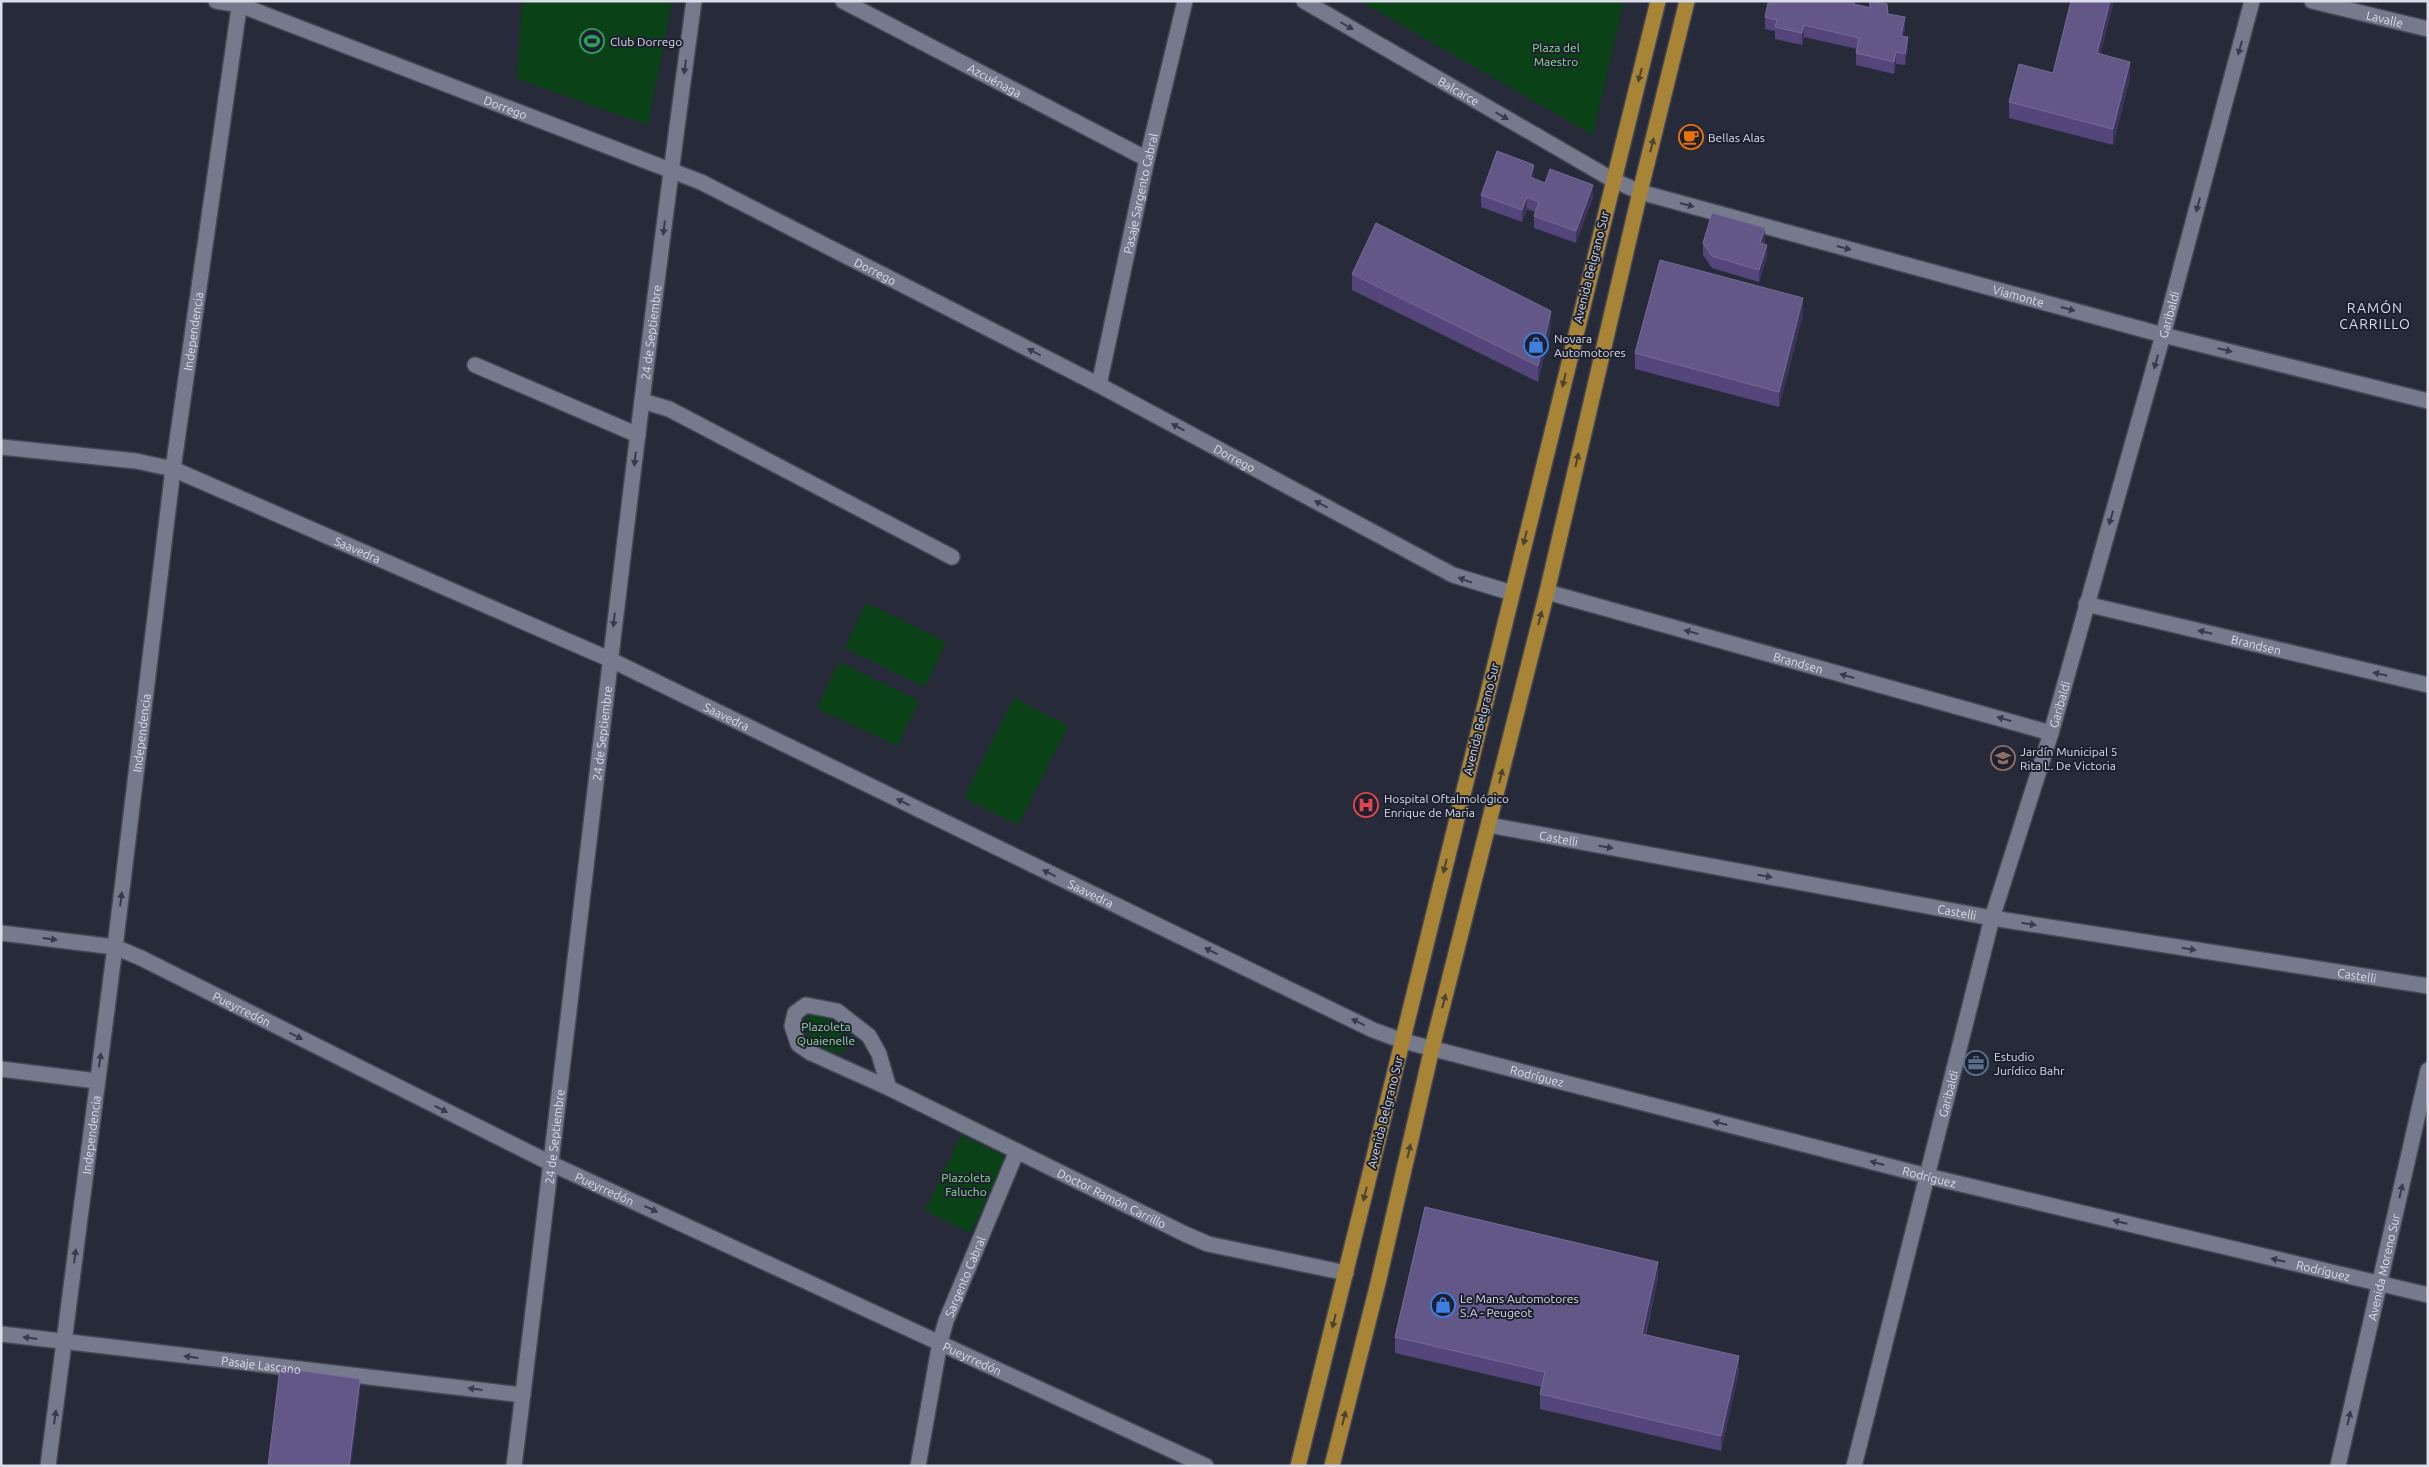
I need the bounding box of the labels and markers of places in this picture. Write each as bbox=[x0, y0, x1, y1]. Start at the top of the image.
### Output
sports icon: Club Dorrego bbox=[579, 28, 605, 54]
place label: Club Dorrego bbox=[610, 35, 682, 48]
cafe icon: Bellas Alas bbox=[1678, 124, 1704, 150]
place label: Bellas Alas bbox=[1708, 131, 1765, 144]
shop icon: Novara Automotores bbox=[1523, 332, 1549, 358]
place label: Novara Automotores bbox=[1554, 332, 1626, 359]
school or university icon: Jardín Municipal 5 Rita L. De Victoria bbox=[1990, 745, 2016, 771]
place label: Jardín Municipal 5 Rita L. De Victoria bbox=[2020, 745, 2118, 772]
hospital icon: Hospital Oftalmológico Enrique de Maria bbox=[1353, 792, 1379, 818]
place label: Hospital Oftalmológico Enrique de Maria bbox=[1384, 792, 1509, 819]
office icon: Estudio Jurídico Bahr bbox=[1963, 1050, 1989, 1076]
place label: Estudio Jurídico Bahr bbox=[1994, 1050, 2065, 1077]
shop icon: Le Mans Automotores S.A - Peugeot bbox=[1430, 1292, 1456, 1318]
place label: Le Mans Automotores S.A - Peugeot bbox=[1460, 1292, 1579, 1319]

